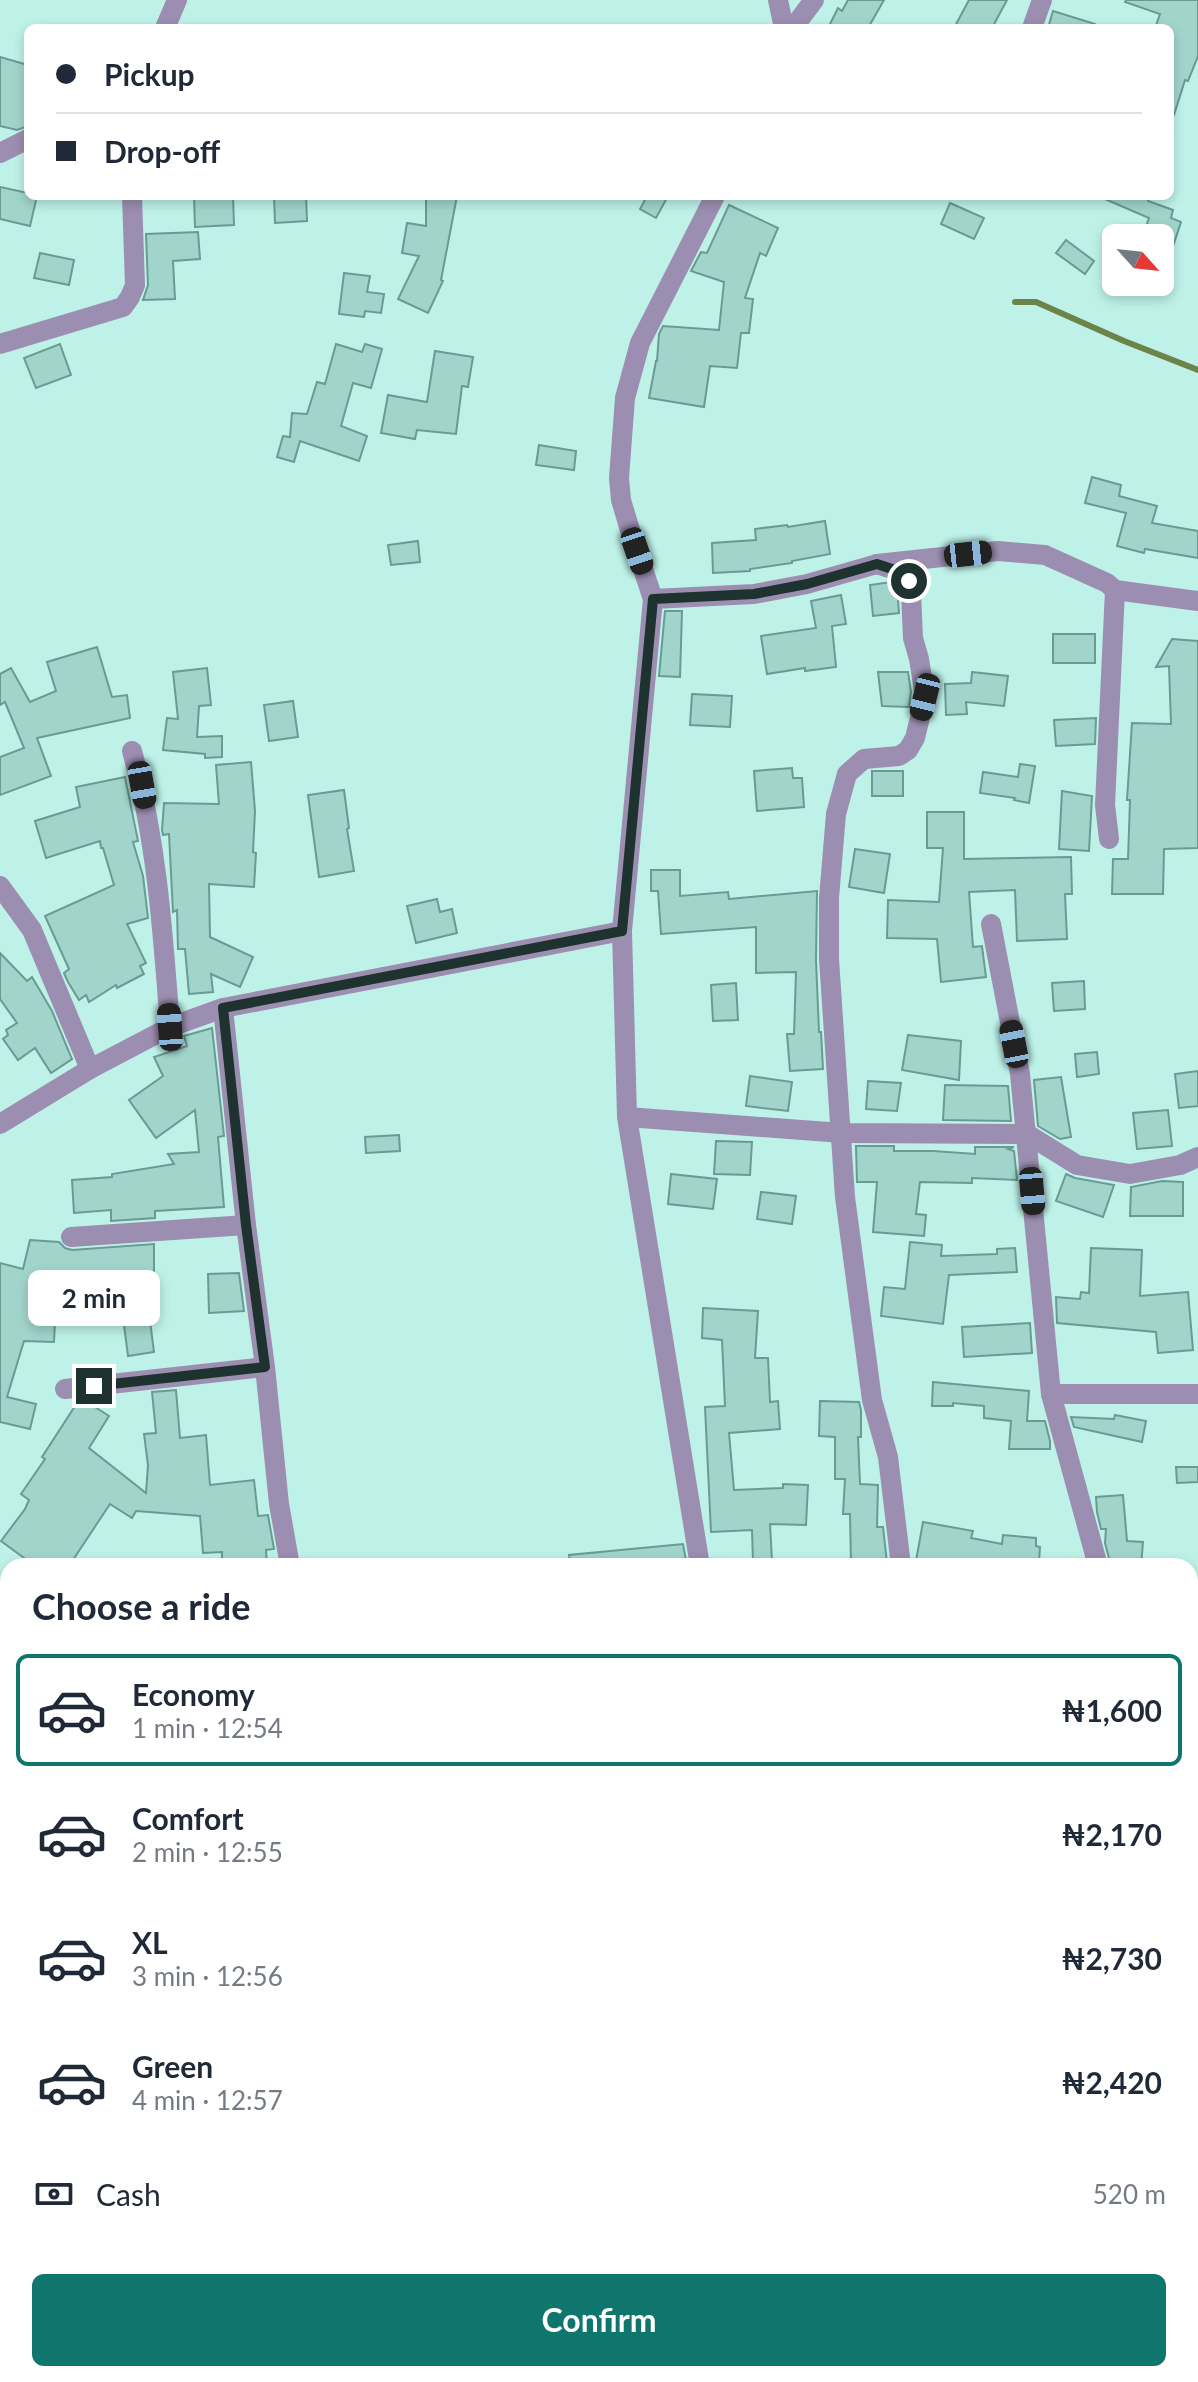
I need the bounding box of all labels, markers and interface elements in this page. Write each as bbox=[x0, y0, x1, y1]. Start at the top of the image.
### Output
text: Pickup bbox=[104, 56, 195, 92]
text: Drop-off bbox=[104, 133, 220, 169]
north arrow bbox=[1102, 224, 1174, 296]
map controls bbox=[1102, 224, 1174, 296]
car bbox=[618, 524, 656, 578]
car bbox=[943, 540, 993, 568]
route start bbox=[891, 563, 927, 599]
car bbox=[908, 671, 942, 723]
car bbox=[126, 759, 158, 811]
car bbox=[156, 1002, 184, 1052]
car bbox=[998, 1018, 1030, 1070]
car bbox=[1018, 1166, 1046, 1216]
callout: 2 min bbox=[28, 1270, 160, 1326]
text: 2 min bbox=[62, 1282, 126, 1314]
route end bbox=[76, 1368, 112, 1404]
text: Choose a ride bbox=[32, 1584, 251, 1628]
icon: car bbox=[36, 1674, 108, 1746]
text: Economy bbox=[132, 1676, 255, 1712]
text: ₦1,600 bbox=[1061, 1692, 1162, 1728]
text: 1 min · 12:54 bbox=[132, 1712, 283, 1744]
icon: car bbox=[36, 1798, 108, 1870]
text: Comfort bbox=[132, 1800, 244, 1836]
text: ₦2,170 bbox=[1061, 1816, 1162, 1852]
text: 2 min · 12:55 bbox=[132, 1836, 283, 1868]
icon: car bbox=[36, 1922, 108, 1994]
text: XL bbox=[132, 1924, 168, 1960]
text: ₦2,730 bbox=[1061, 1940, 1162, 1976]
text: 3 min · 12:56 bbox=[132, 1960, 283, 1992]
icon: car bbox=[36, 2046, 108, 2118]
text: Green bbox=[132, 2048, 213, 2084]
text: ₦2,420 bbox=[1061, 2064, 1162, 2100]
text: 4 min · 12:57 bbox=[132, 2084, 283, 2116]
icon: cash bbox=[32, 2172, 76, 2216]
text: Cash bbox=[96, 2176, 161, 2212]
text: 520 m bbox=[1093, 2178, 1166, 2210]
button: Confirm bbox=[32, 2274, 1166, 2366]

